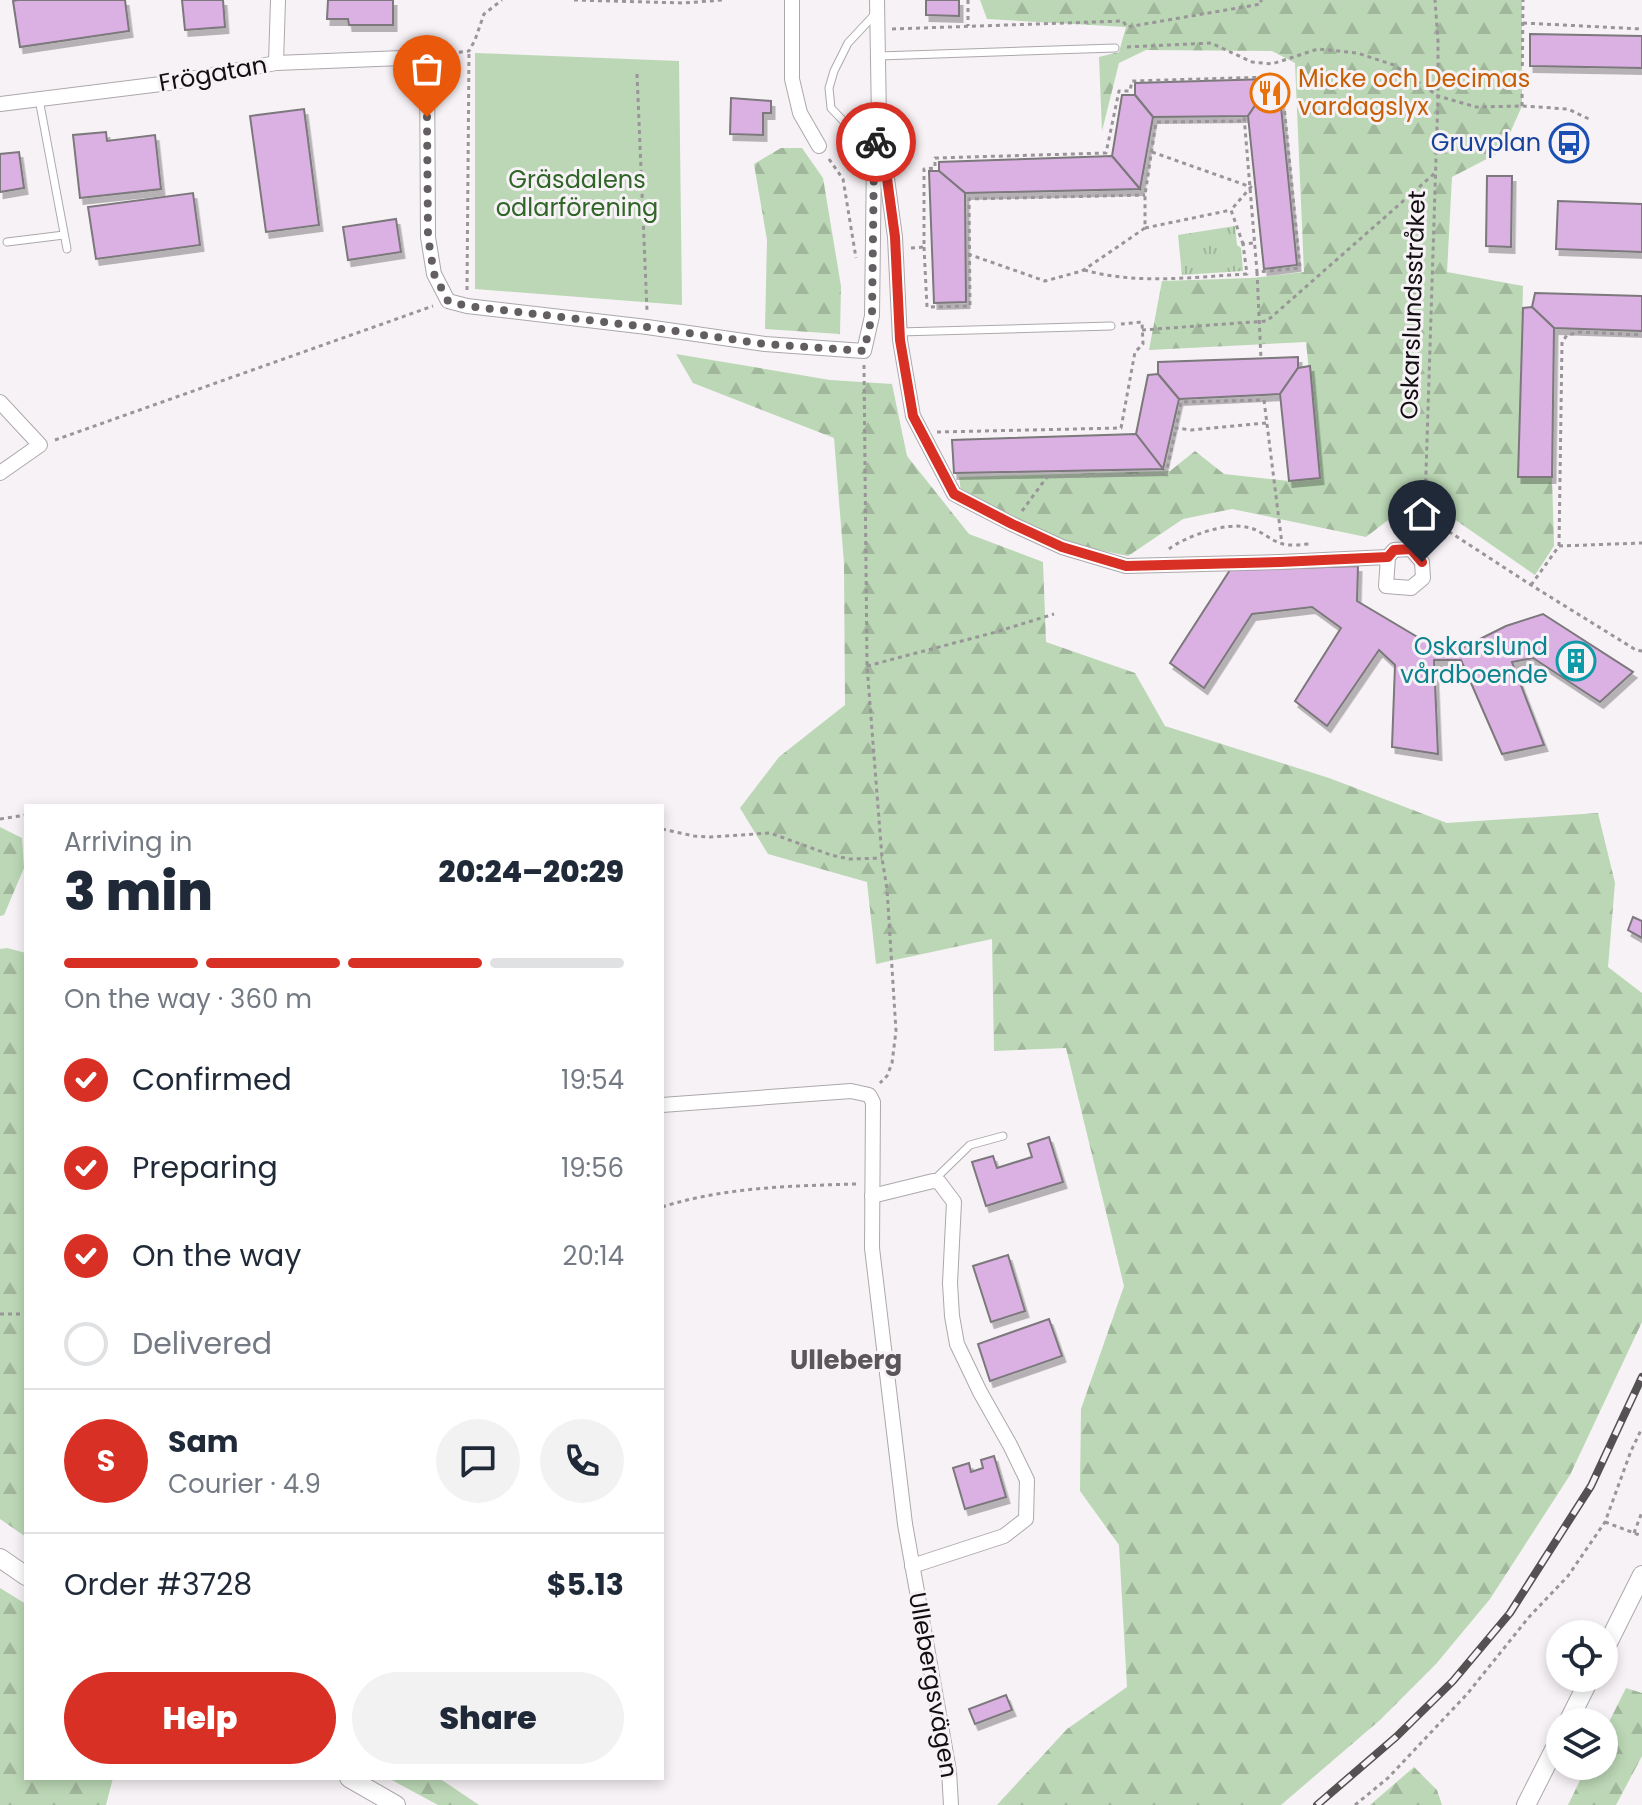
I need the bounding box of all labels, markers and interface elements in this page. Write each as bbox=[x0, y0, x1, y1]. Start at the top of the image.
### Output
pin bbox=[393, 35, 461, 117]
icon: bag bbox=[405, 47, 449, 91]
street label: Frögatan bbox=[156, 48, 270, 99]
place label: Micke och Decimas vardagslyx bbox=[1298, 62, 1530, 123]
restaurant icon: Micke och Decimas vardagslyx bbox=[1249, 72, 1291, 114]
courier bbox=[836, 102, 916, 182]
icon: bike bbox=[854, 120, 898, 164]
bus stop icon: Gruvplan bbox=[1548, 122, 1590, 164]
place label: Gruvplan bbox=[1431, 126, 1541, 159]
park label: Gräsdalens odlarförening bbox=[496, 163, 658, 224]
street label: Oskarslundsstråket bbox=[1392, 190, 1433, 420]
pin bbox=[1388, 480, 1456, 562]
icon: home bbox=[1400, 492, 1444, 536]
place label: Oskarslund vårdboende bbox=[1400, 630, 1548, 691]
building icon: Oskarslund vårdboende bbox=[1555, 640, 1597, 682]
text: Arriving in bbox=[64, 824, 193, 860]
text: 20:24–20:29 bbox=[439, 850, 624, 893]
text: 3 min bbox=[64, 855, 213, 928]
text: On the way · 360 m bbox=[64, 981, 312, 1017]
icon: check bbox=[64, 1058, 108, 1102]
text: Confirmed bbox=[132, 1058, 292, 1101]
text: 19:54 bbox=[561, 1062, 624, 1098]
icon: check bbox=[64, 1146, 108, 1190]
text: Preparing bbox=[132, 1146, 278, 1189]
text: 19:56 bbox=[561, 1150, 624, 1186]
icon: check bbox=[64, 1234, 108, 1278]
text: On the way bbox=[132, 1234, 301, 1277]
text: 20:14 bbox=[563, 1238, 624, 1274]
text: Delivered bbox=[132, 1322, 272, 1365]
district label: Ulleberg bbox=[790, 1342, 902, 1378]
button: chat bbox=[436, 1419, 520, 1503]
button: phone bbox=[540, 1419, 624, 1503]
text: Sam bbox=[168, 1420, 239, 1463]
text: S bbox=[97, 1439, 115, 1482]
text: Courier · 4.9 bbox=[168, 1466, 321, 1502]
text: Order #3728 bbox=[64, 1563, 252, 1606]
text: $5.13 bbox=[547, 1563, 624, 1606]
street label: Ullebergsvägen bbox=[901, 1590, 966, 1780]
map controls bbox=[1546, 1620, 1618, 1780]
button: locate bbox=[1546, 1620, 1618, 1692]
button: Help bbox=[64, 1672, 336, 1764]
button: Share bbox=[352, 1672, 624, 1764]
button: layers bbox=[1546, 1708, 1618, 1780]

